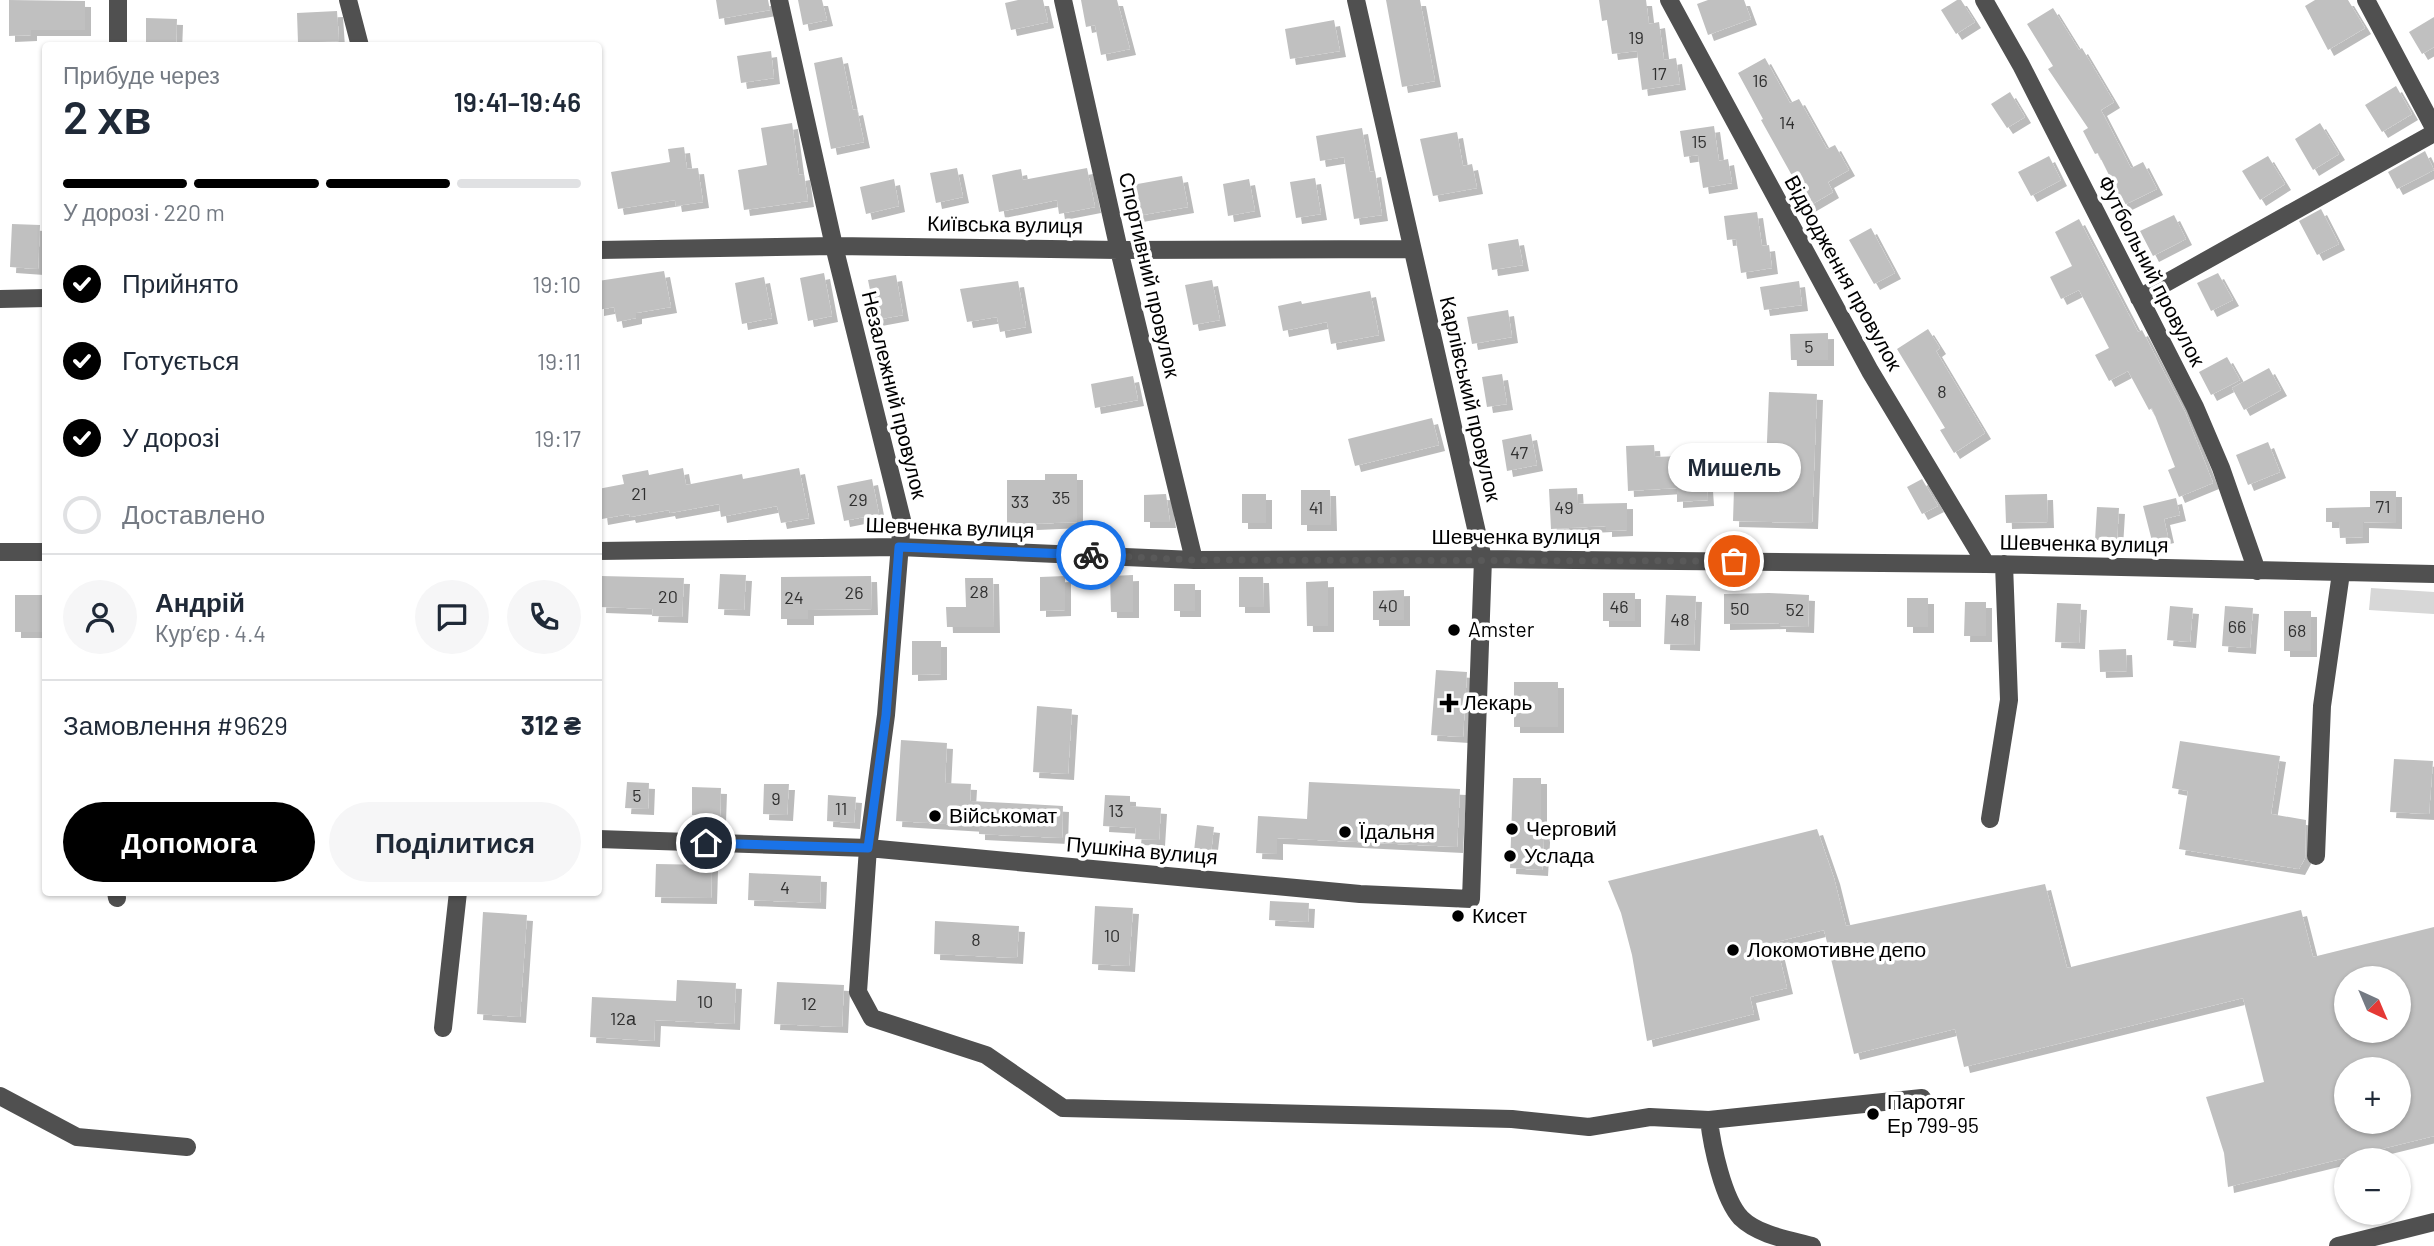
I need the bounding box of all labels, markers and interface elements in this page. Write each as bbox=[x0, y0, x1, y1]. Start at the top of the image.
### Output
house number: 19 bbox=[1628, 26, 1644, 48]
text: Прибуде через bbox=[63, 61, 220, 89]
house number: 17 bbox=[1652, 62, 1667, 84]
house number: 16 bbox=[1752, 69, 1768, 91]
text: 19:41–19:46 bbox=[454, 86, 581, 117]
text: 2 хв bbox=[63, 88, 151, 143]
house number: 14 bbox=[1779, 111, 1795, 133]
house number: 15 bbox=[1691, 130, 1707, 152]
street label: Спортивний провулок bbox=[1115, 170, 1186, 381]
street label: Відродження провулок bbox=[1780, 170, 1909, 375]
street label: Футбольний провулок bbox=[2093, 171, 2212, 371]
text: У дорозі · 220 m bbox=[63, 198, 225, 226]
street label: Київська вулиця bbox=[927, 210, 1083, 237]
icon: check bbox=[63, 265, 101, 303]
text: Прийнято bbox=[122, 267, 239, 298]
text: 19:10 bbox=[532, 270, 581, 298]
street label: Незалежний провулок bbox=[857, 288, 934, 502]
street label: Карлівський провулок bbox=[1436, 294, 1507, 504]
house number: 5 bbox=[1804, 335, 1814, 357]
icon: check bbox=[63, 342, 101, 380]
text: Готується bbox=[122, 344, 239, 375]
text: 19:11 bbox=[537, 347, 581, 375]
house number: 8 bbox=[1937, 380, 1947, 402]
icon: check bbox=[63, 419, 101, 457]
text: У дорозі bbox=[122, 421, 220, 452]
text: 19:17 bbox=[534, 424, 581, 452]
house number: 47 bbox=[1510, 441, 1528, 463]
callout: Мишель bbox=[1668, 442, 1800, 491]
text: Мишель bbox=[1687, 453, 1782, 481]
house number: 21 bbox=[631, 482, 647, 504]
house number: 35 bbox=[1052, 486, 1070, 508]
house number: 29 bbox=[848, 488, 868, 510]
house number: 33 bbox=[1011, 490, 1029, 512]
house number: 71 bbox=[2376, 495, 2390, 517]
house number: 41 bbox=[1309, 496, 1323, 518]
house number: 49 bbox=[1554, 496, 1574, 518]
text: Доставлено bbox=[122, 498, 265, 529]
street label: Шевченка вулиця bbox=[865, 511, 1035, 542]
courier bbox=[1056, 520, 1126, 590]
street label: Шевченка вулиця bbox=[1431, 523, 1601, 548]
street label: Шевченка вулиця bbox=[1999, 529, 2169, 556]
pin bbox=[1704, 531, 1764, 591]
icon: bike bbox=[1072, 536, 1110, 574]
icon: bag bbox=[1715, 542, 1753, 580]
button: person bbox=[63, 580, 137, 654]
button: chat bbox=[415, 580, 489, 654]
button: phone bbox=[507, 580, 581, 654]
house number: 28 bbox=[969, 580, 989, 602]
house number: 26 bbox=[845, 581, 863, 603]
house number: 20 bbox=[658, 585, 678, 607]
text: Андрій bbox=[155, 586, 245, 617]
house number: 24 bbox=[784, 586, 804, 608]
house number: 40 bbox=[1378, 594, 1398, 616]
house number: 46 bbox=[1609, 595, 1629, 617]
house number: 50 bbox=[1730, 597, 1750, 619]
house number: 52 bbox=[1786, 598, 1804, 620]
house number: 48 bbox=[1670, 608, 1690, 630]
house number: 66 bbox=[2228, 615, 2246, 637]
place label: Amster bbox=[1468, 616, 1535, 641]
text: Кур’єр · 4.4 bbox=[155, 619, 266, 647]
house number: 68 bbox=[2288, 619, 2306, 641]
marker: Amster bbox=[1446, 622, 1462, 638]
place label: Лекарь bbox=[1463, 689, 1532, 714]
marker: Лекарь bbox=[1441, 695, 1457, 711]
text: Замовлення #9629 bbox=[63, 709, 288, 740]
text: 312 ₴ bbox=[521, 709, 581, 740]
house number: 5 bbox=[632, 784, 642, 806]
house number: 9 bbox=[771, 787, 781, 809]
house number: 11 bbox=[835, 797, 847, 819]
house number: 13 bbox=[1108, 799, 1124, 821]
button: Допомога bbox=[63, 802, 315, 882]
button: Поділитися bbox=[329, 802, 581, 882]
place label: Військомат bbox=[949, 802, 1058, 827]
marker: Військомат bbox=[927, 808, 943, 824]
pin bbox=[676, 813, 736, 873]
place label: Черговий bbox=[1526, 815, 1617, 840]
place label: Їдальня bbox=[1359, 818, 1435, 843]
marker: Черговий bbox=[1504, 821, 1520, 837]
icon: home bbox=[687, 824, 725, 862]
marker: Їдальня bbox=[1337, 824, 1353, 840]
street label: Пушкіна вулиця bbox=[1065, 830, 1219, 869]
place label: Услада bbox=[1524, 842, 1595, 867]
marker: Услада bbox=[1502, 848, 1518, 864]
house number: 4 bbox=[780, 876, 790, 898]
place label: Кисет bbox=[1472, 902, 1527, 927]
marker: Кисет bbox=[1450, 908, 1466, 924]
house number: 10 bbox=[1104, 924, 1120, 946]
house number: 8 bbox=[971, 928, 981, 950]
place label: Локомотивне депо bbox=[1747, 936, 1926, 961]
marker: Локомотивне депо bbox=[1725, 942, 1741, 958]
north arrow bbox=[2334, 966, 2412, 1043]
map controls bbox=[2334, 966, 2411, 1225]
house number: 10 bbox=[697, 990, 713, 1012]
house number: 12 bbox=[801, 992, 817, 1014]
house number: 12а bbox=[610, 1007, 637, 1029]
button: + bbox=[2334, 1057, 2411, 1134]
place label: Паротяг Ер 799-95 bbox=[1887, 1088, 1979, 1137]
marker: Паротяг Ер 799-95 bbox=[1865, 1106, 1881, 1122]
button: − bbox=[2334, 1148, 2411, 1225]

